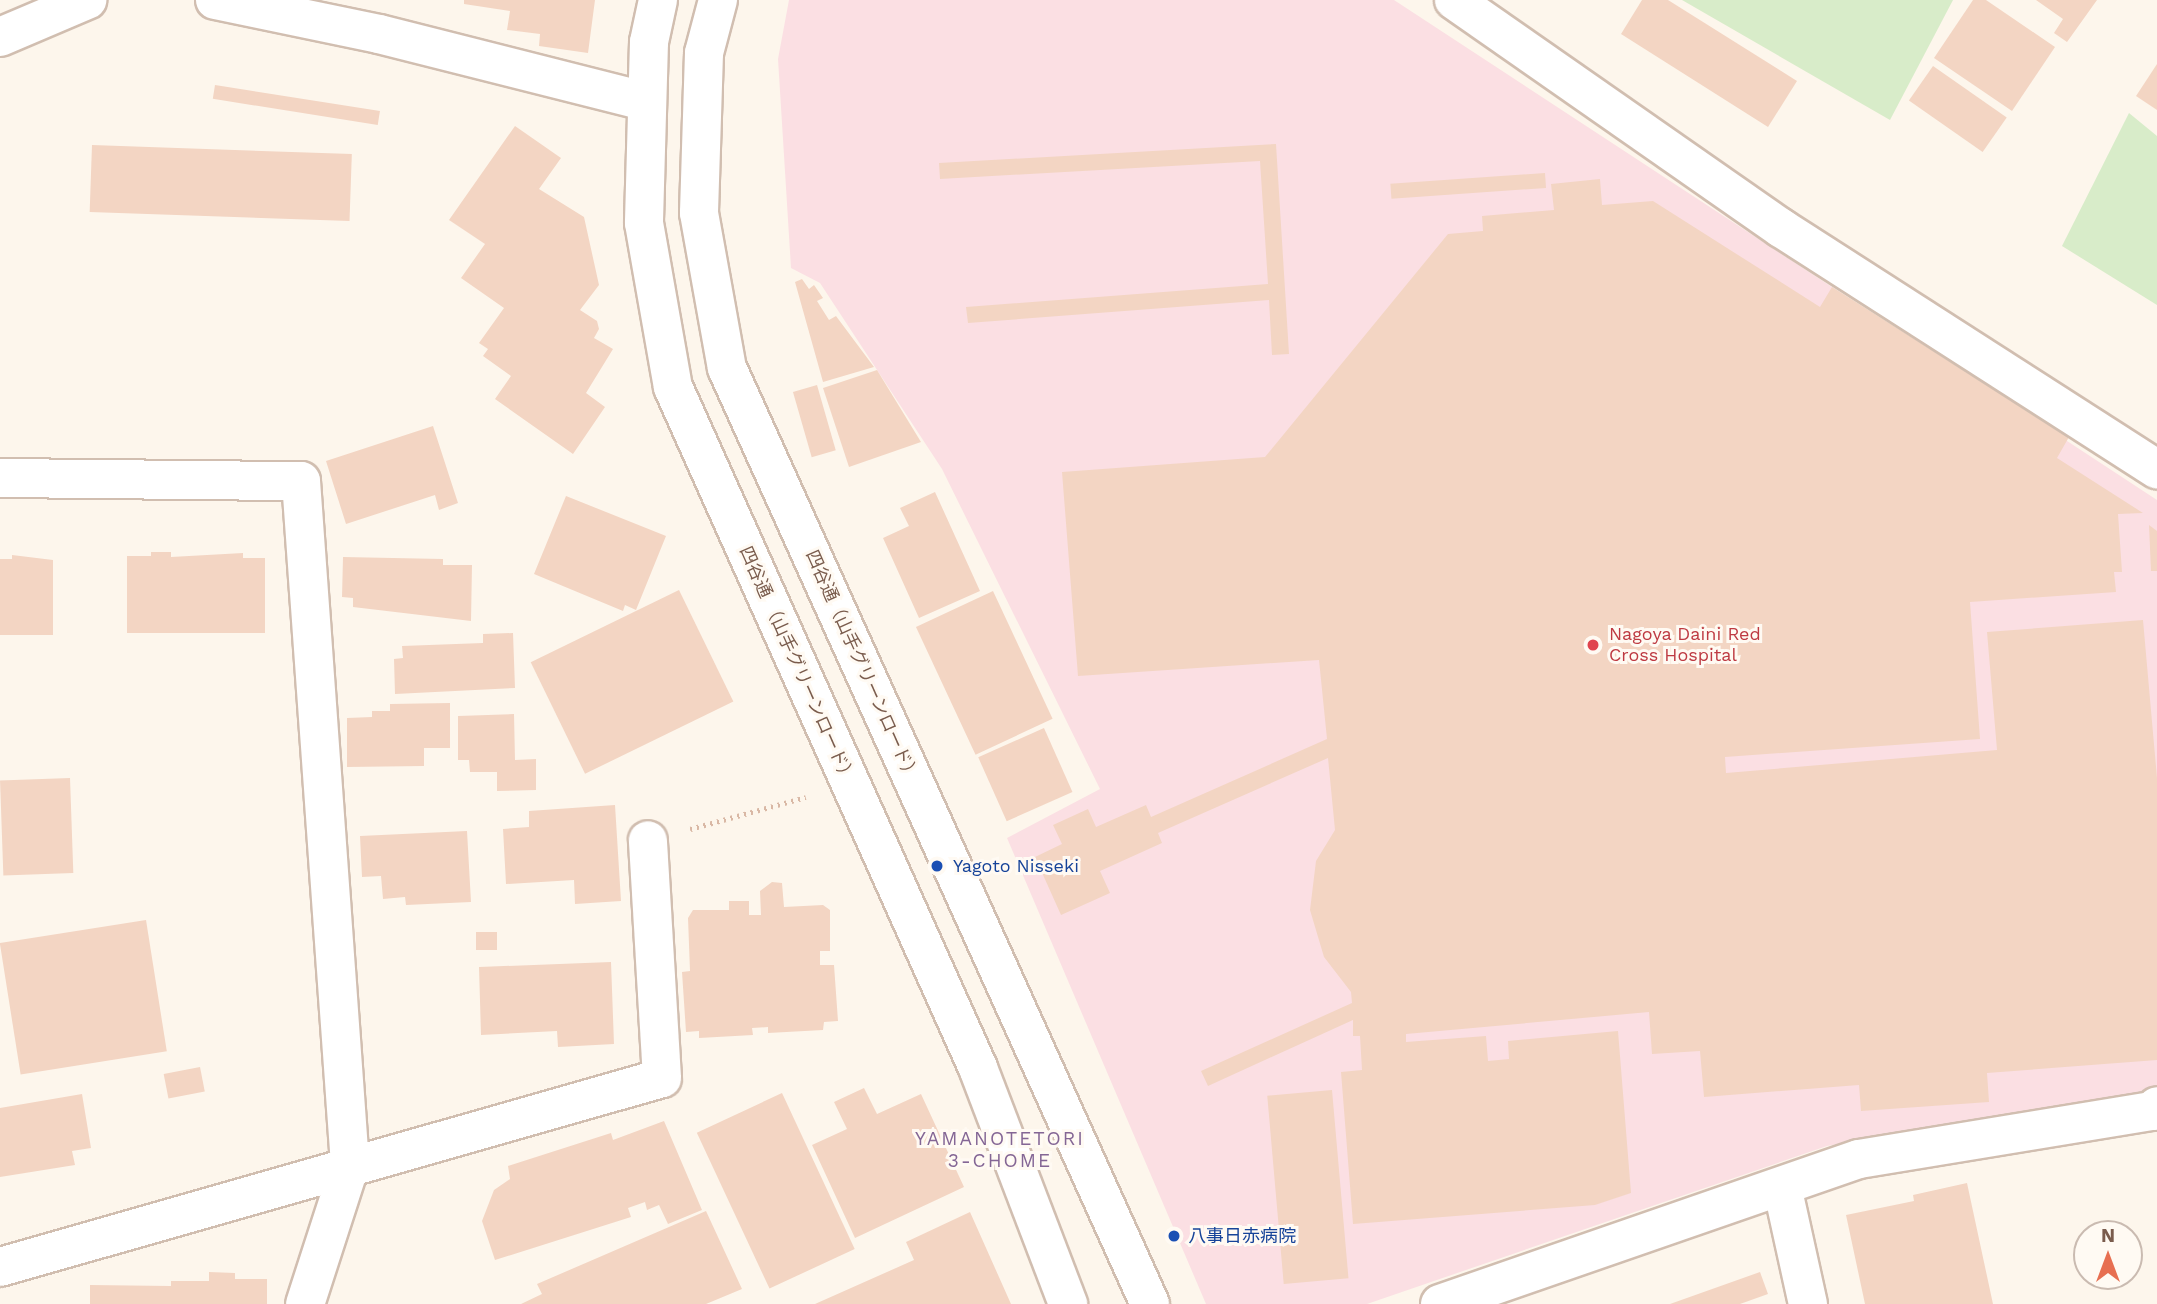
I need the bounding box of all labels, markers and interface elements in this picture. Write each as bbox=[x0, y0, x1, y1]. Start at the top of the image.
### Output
street label: 四谷通 （山手グリーンロード） bbox=[735, 543, 859, 787]
street label: 四谷通（山手グリーンロード） bbox=[801, 547, 923, 785]
place label: Nagoya Daini Red Cross Hospital bbox=[1609, 624, 1761, 666]
marker: Nagoya Daini Red Cross Hospital bbox=[1583, 635, 1603, 655]
place label: Yagoto Nisseki bbox=[953, 855, 1079, 877]
marker: Yagoto Nisseki bbox=[927, 856, 947, 876]
district label: YAMANOTETORI 3-CHOME bbox=[917, 1128, 1083, 1172]
north arrow bbox=[2073, 1220, 2143, 1290]
text: N bbox=[2101, 1224, 2115, 1247]
place label: 八事日赤病院 bbox=[1188, 1225, 1296, 1247]
marker: 八事日赤病院 bbox=[1166, 1228, 1182, 1244]

